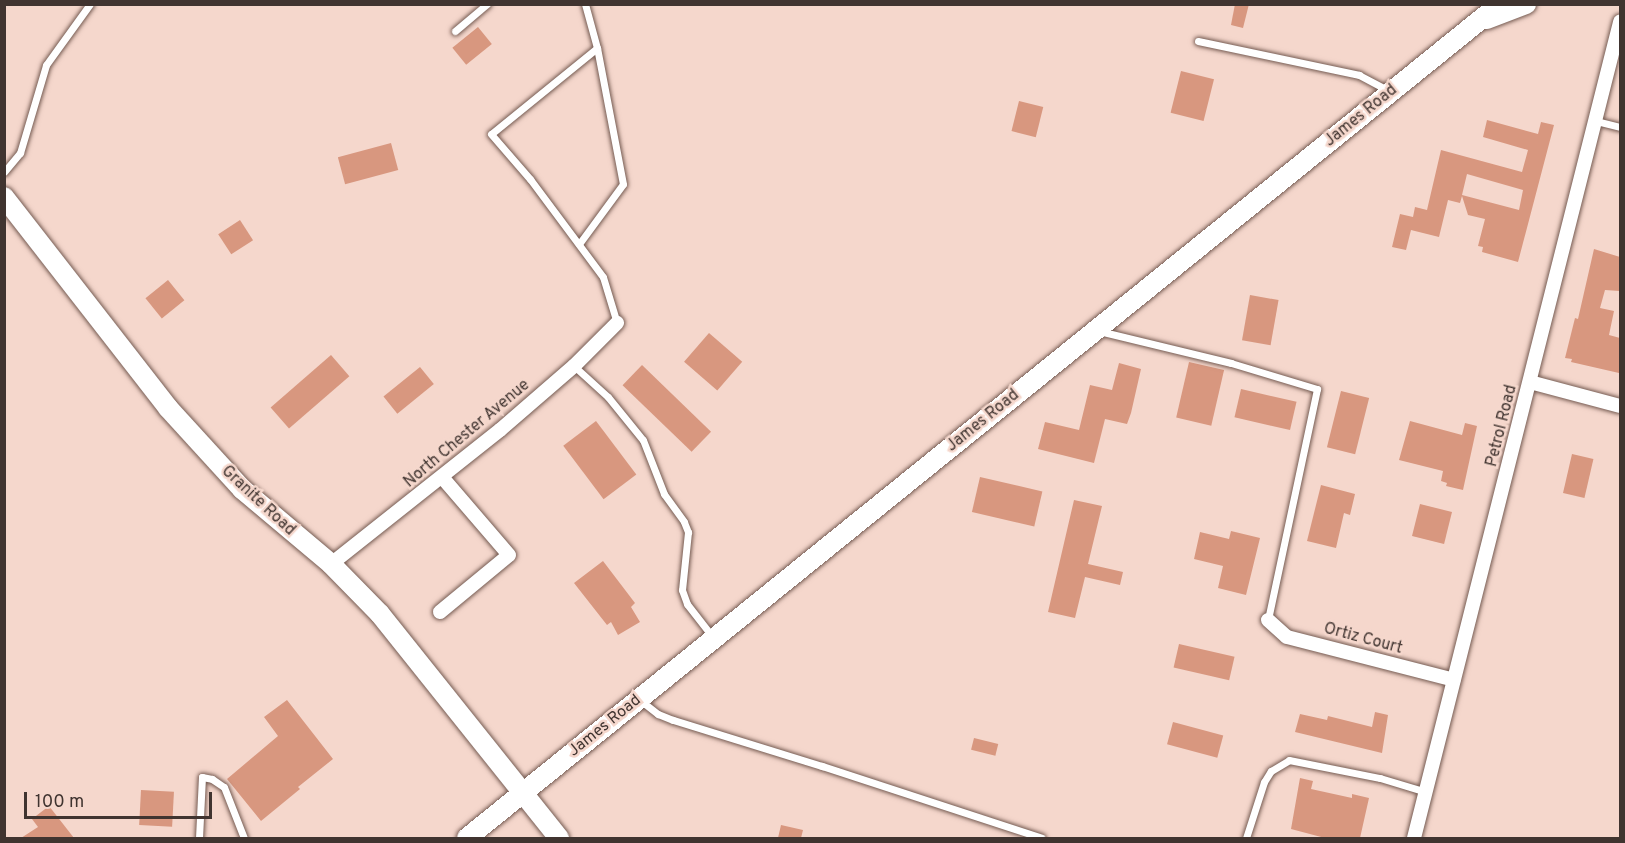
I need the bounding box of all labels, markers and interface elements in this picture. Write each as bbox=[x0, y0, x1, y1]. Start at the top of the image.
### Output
street label: James Road bbox=[1321, 81, 1401, 151]
street label: North Chester Avenue bbox=[400, 376, 534, 492]
street label: Petrol Road bbox=[1483, 383, 1521, 469]
street label: James Road bbox=[943, 386, 1023, 456]
street label: Granite Road bbox=[217, 462, 299, 540]
street label: Ortiz Court bbox=[1321, 619, 1405, 659]
street label: James Road bbox=[565, 691, 645, 761]
scale bar bbox=[27, 780, 214, 818]
text: 100 m bbox=[35, 791, 84, 814]

